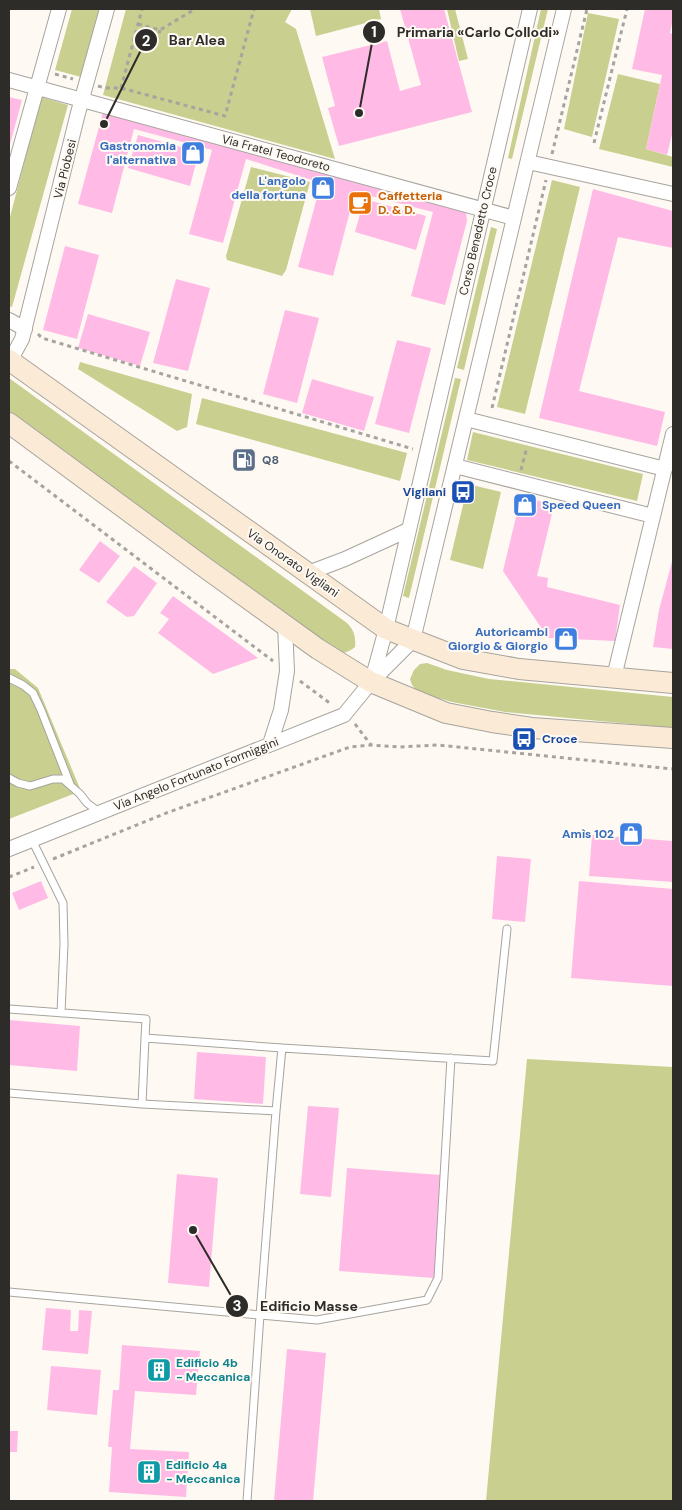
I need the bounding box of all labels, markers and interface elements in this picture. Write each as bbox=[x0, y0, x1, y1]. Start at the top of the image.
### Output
callout: Primaria «Carlo Collodi» bbox=[361, 17, 569, 46]
text: 1 bbox=[371, 22, 377, 42]
text: Primaria «Carlo Collodi» bbox=[397, 23, 559, 41]
callout: Bar Alea bbox=[134, 26, 235, 55]
text: 2 bbox=[142, 31, 151, 51]
text: Bar Alea bbox=[169, 31, 225, 49]
street label: Via Fratel Teodoreto bbox=[220, 131, 332, 175]
street label: Via Piobesi bbox=[50, 137, 80, 200]
place label: Gastronomia l'alternativa bbox=[100, 138, 176, 168]
shop icon: Gastronomia l'alternativa bbox=[180, 140, 206, 166]
street label: Corso Benedetto Croce bbox=[455, 165, 501, 297]
place label: L'angolo della fortuna bbox=[231, 173, 306, 203]
shop icon: L'angolo della fortuna bbox=[310, 175, 336, 201]
place label: Caffetteria D. & D. bbox=[378, 188, 442, 218]
cafe icon: Caffetteria D. & D. bbox=[347, 190, 373, 216]
fuel station icon: Q8 bbox=[231, 447, 257, 473]
place label: Q8 bbox=[262, 452, 279, 468]
bus stop icon: Vigliani bbox=[450, 479, 476, 505]
place label: Vigliani bbox=[403, 484, 446, 500]
shop icon: Speed Queen bbox=[512, 492, 538, 518]
place label: Speed Queen bbox=[542, 497, 621, 513]
street label: Via Onorato Vigliani bbox=[244, 525, 342, 601]
place label: Autoricambi Giorgio & Giorgio bbox=[448, 624, 548, 654]
shop icon: Autoricambi Giorgio & Giorgio bbox=[553, 626, 579, 652]
bus stop icon: Croce bbox=[511, 726, 537, 752]
place label: Croce bbox=[542, 731, 578, 747]
street label: Via Angelo Fortunato Formiggini bbox=[111, 733, 281, 814]
shop icon: Amìs 102 bbox=[618, 821, 644, 847]
place label: Amìs 102 bbox=[562, 826, 614, 842]
callout: Edificio Masse bbox=[225, 1291, 368, 1320]
text: 3 bbox=[232, 1296, 242, 1316]
text: Edificio Masse bbox=[260, 1297, 358, 1315]
place label: Edificio 4b - Meccanica bbox=[176, 1355, 250, 1385]
building icon: Edificio 4b - Meccanica bbox=[146, 1357, 172, 1383]
place label: Edificio 4a - Meccanica bbox=[166, 1457, 240, 1487]
building icon: Edificio 4a - Meccanica bbox=[136, 1459, 162, 1485]

